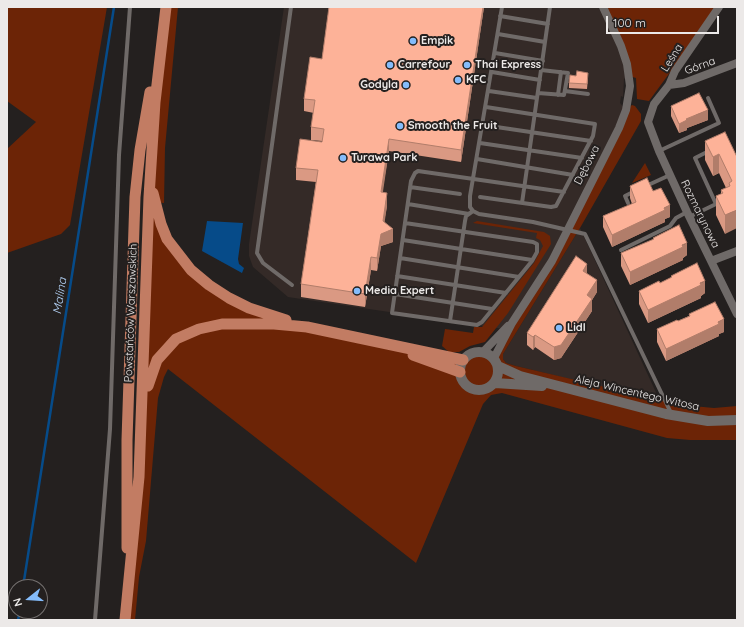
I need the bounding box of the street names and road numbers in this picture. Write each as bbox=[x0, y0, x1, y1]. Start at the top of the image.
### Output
street label: Leśna bbox=[658, 42, 686, 74]
street label: Górna bbox=[683, 54, 717, 78]
street label: Dębowa bbox=[571, 143, 603, 187]
street label: Rozmarynowa bbox=[678, 178, 722, 250]
street label: Powstańców Warszawskich bbox=[122, 243, 140, 383]
street label: Aleja Wincentego Witosa bbox=[573, 372, 701, 414]

